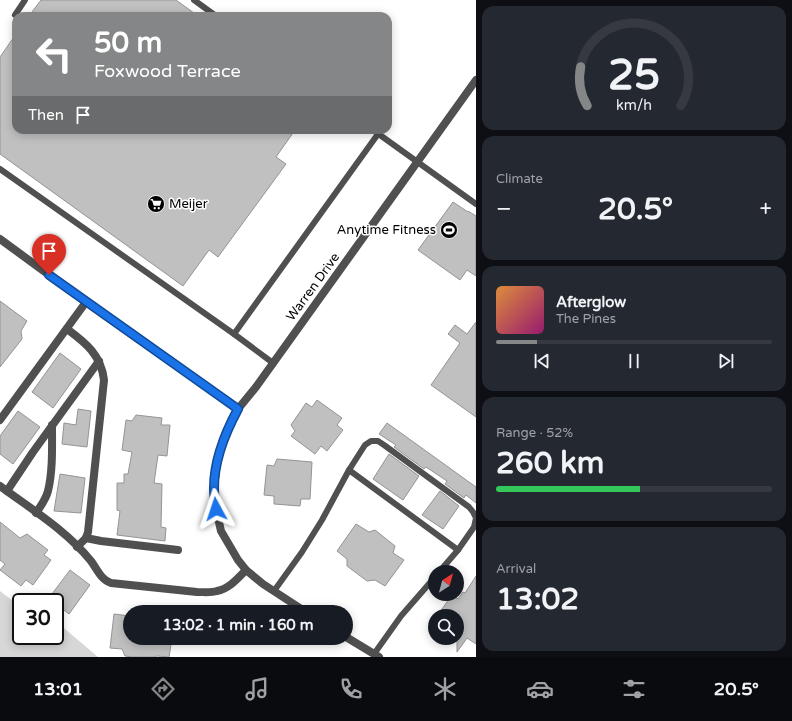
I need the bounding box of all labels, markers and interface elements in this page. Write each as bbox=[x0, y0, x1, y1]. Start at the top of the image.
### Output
text: 50 m bbox=[94, 26, 162, 60]
icon: left bbox=[28, 28, 80, 80]
text: 25 bbox=[608, 51, 660, 101]
text: Foxwood Terrace bbox=[94, 60, 241, 82]
text: km/h bbox=[616, 97, 652, 114]
icon: arrive bbox=[72, 104, 94, 126]
text: Then bbox=[28, 106, 64, 124]
text: Climate bbox=[496, 171, 543, 187]
text: 20.5° bbox=[598, 191, 673, 228]
supermarket icon: Meijer bbox=[146, 194, 166, 214]
place label: Meijer bbox=[169, 196, 208, 212]
text: − bbox=[496, 196, 512, 222]
text: + bbox=[760, 196, 772, 222]
sports icon: Anytime Fitness bbox=[439, 220, 459, 240]
place label: Anytime Fitness bbox=[337, 222, 436, 238]
pin bbox=[32, 234, 66, 275]
icon: arrive bbox=[38, 240, 60, 262]
street label: Warren Drive bbox=[283, 250, 343, 324]
text: Afterglow bbox=[556, 293, 626, 311]
text: The Pines bbox=[556, 311, 616, 327]
icon: previous bbox=[531, 350, 553, 372]
icon: pause bbox=[623, 350, 645, 372]
icon: next bbox=[715, 350, 737, 372]
text: Range · 52% bbox=[496, 425, 573, 441]
text: 260 km bbox=[496, 445, 604, 482]
position arrow bbox=[195, 488, 237, 530]
text: Arrival bbox=[496, 561, 536, 577]
north arrow bbox=[428, 565, 464, 601]
map controls bbox=[428, 565, 464, 645]
text: 13:02 bbox=[496, 581, 579, 618]
speed limit sign: 30 bbox=[12, 593, 64, 645]
button: search bbox=[428, 609, 464, 645]
text: 13:02 · 1 min · 160 m bbox=[163, 616, 313, 634]
icon: directions bbox=[149, 675, 177, 703]
icon: music bbox=[243, 675, 271, 703]
icon: phone bbox=[337, 675, 365, 703]
icon: climate bbox=[431, 675, 459, 703]
icon: car bbox=[526, 675, 554, 703]
icon: filters bbox=[620, 675, 648, 703]
text: 13:01 bbox=[33, 678, 83, 700]
text: 20.5° bbox=[714, 678, 759, 700]

